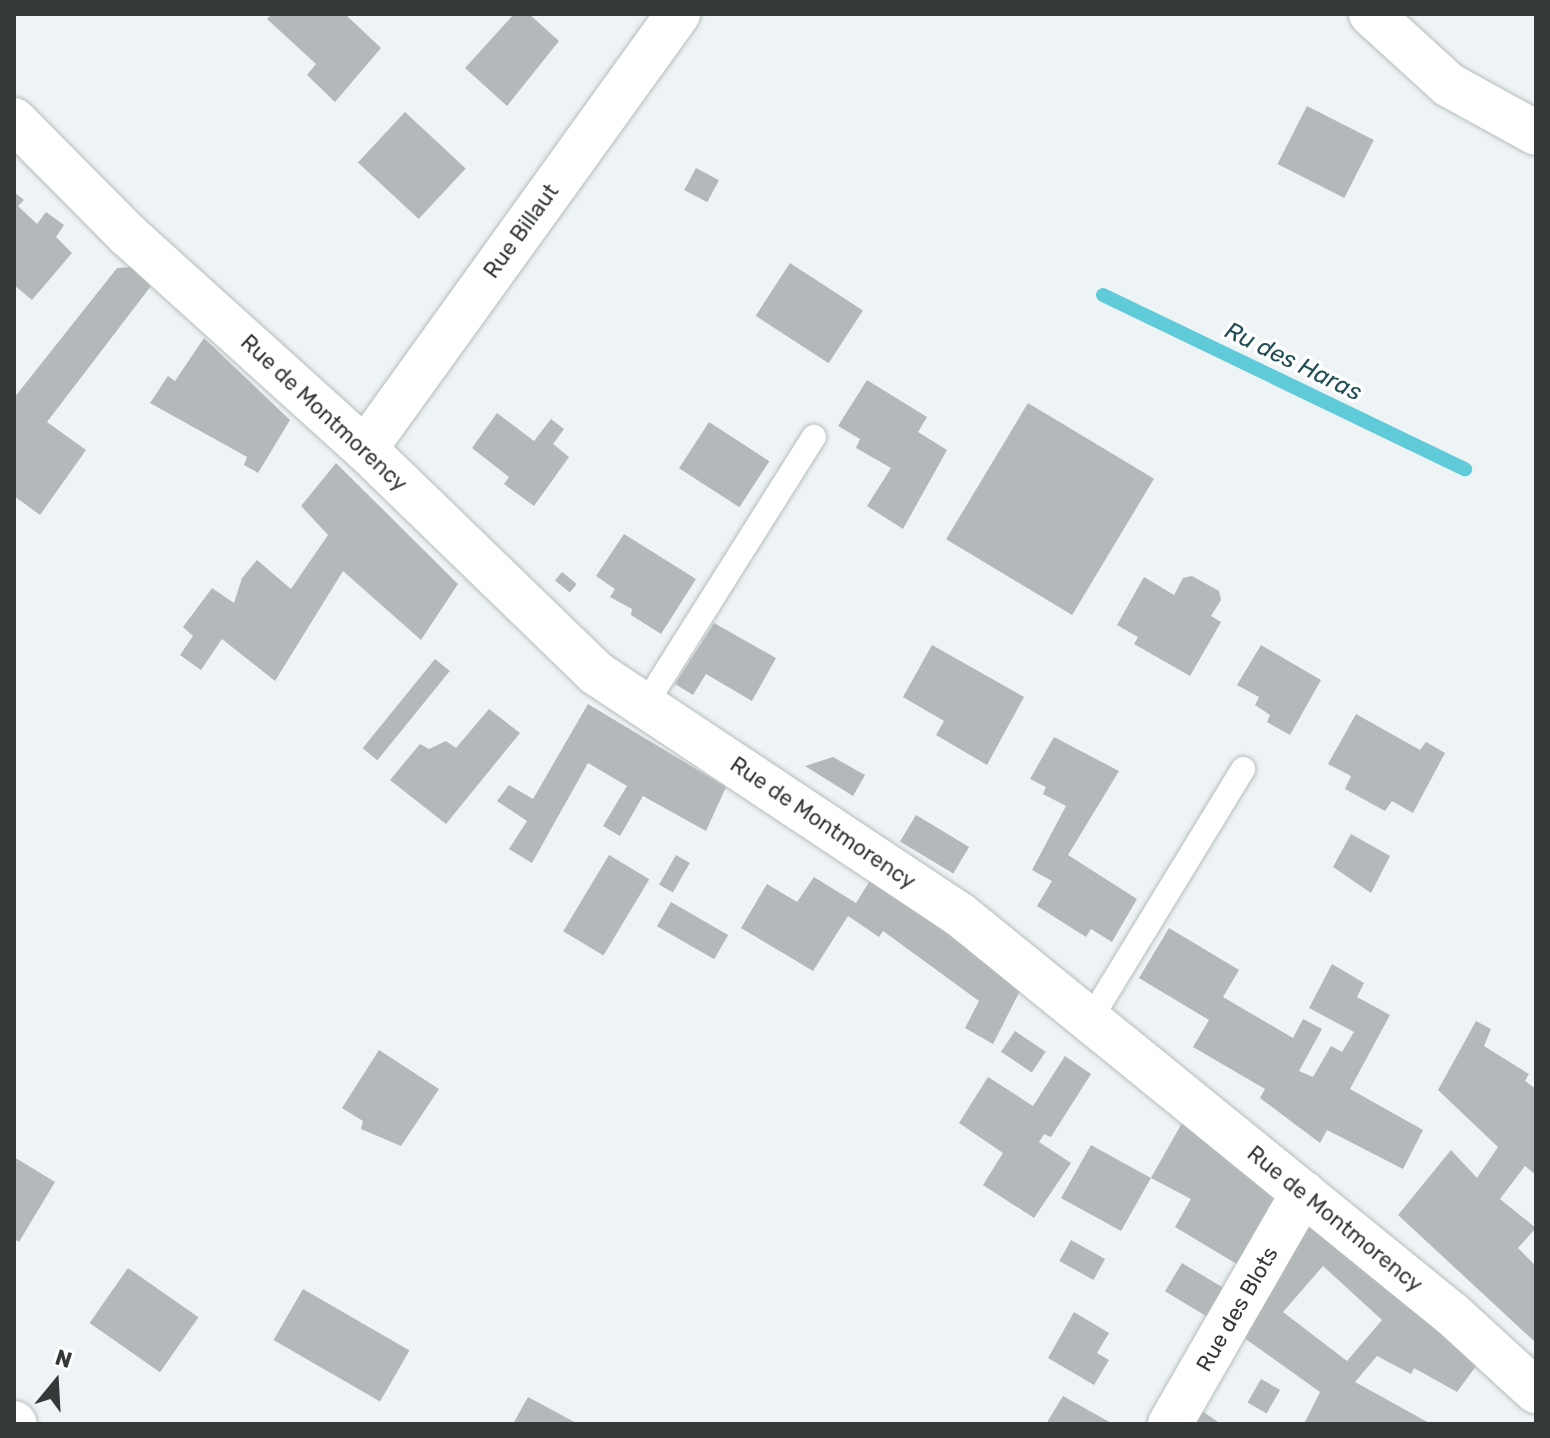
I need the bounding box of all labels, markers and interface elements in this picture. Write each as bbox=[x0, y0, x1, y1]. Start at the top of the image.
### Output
street label: Rue Billaut bbox=[478, 179, 564, 283]
water label: Ru des Haras bbox=[1220, 316, 1366, 408]
street label: Rue de Montmorency bbox=[235, 329, 413, 497]
street label: Rue de Montmorency bbox=[725, 751, 921, 895]
street label: Rue de Montmorency bbox=[1242, 1140, 1428, 1298]
street label: Rue des Blots bbox=[1191, 1242, 1283, 1376]
north arrow bbox=[16, 1342, 96, 1422]
text: N bbox=[52, 1343, 75, 1374]

